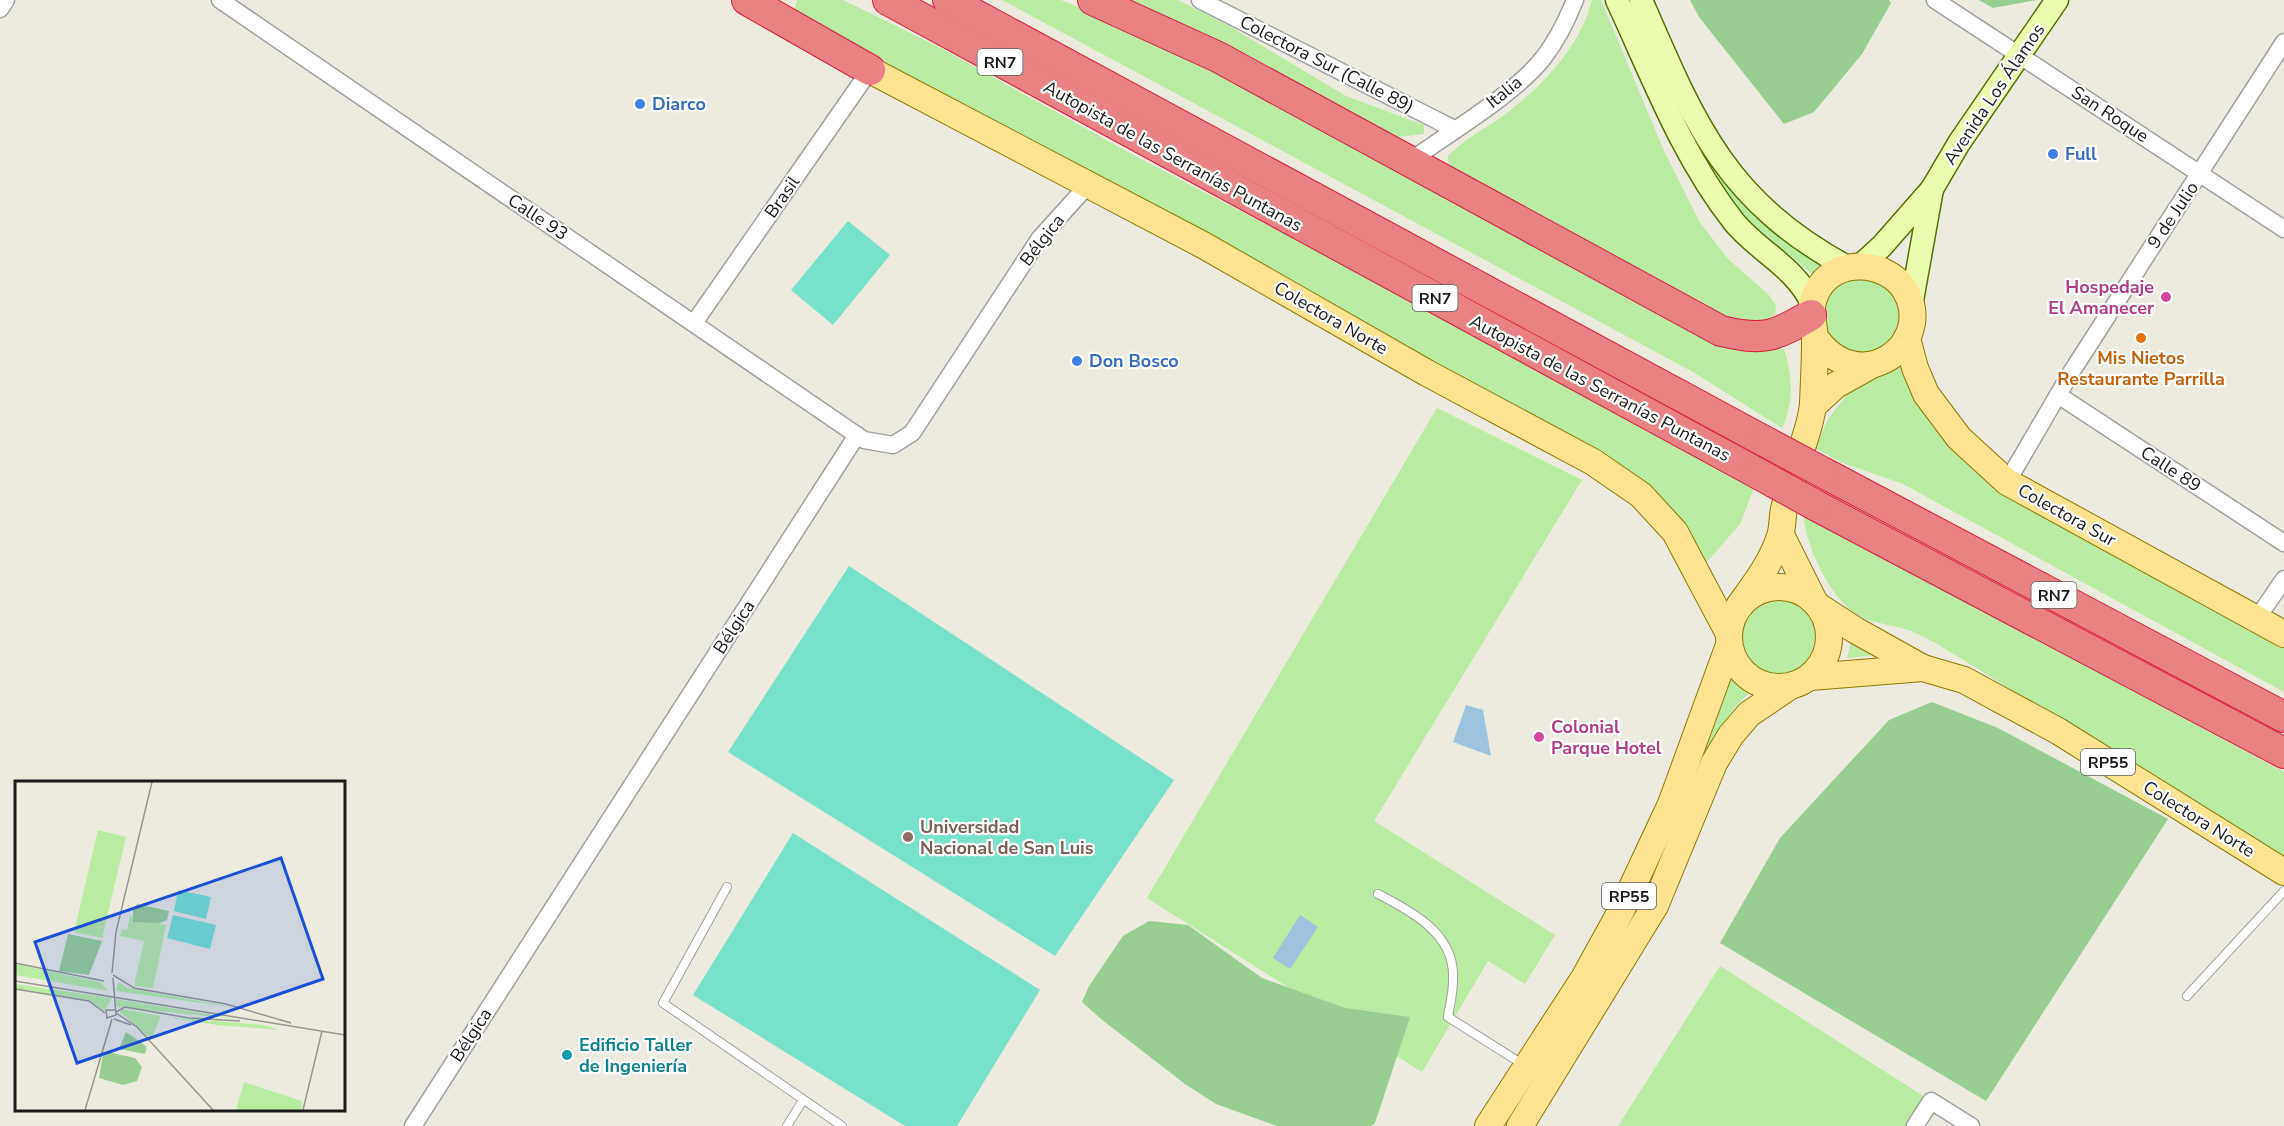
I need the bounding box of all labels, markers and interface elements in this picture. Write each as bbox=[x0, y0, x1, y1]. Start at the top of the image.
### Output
street label: Colectora Sur (Calle 89) bbox=[1236, 10, 1418, 118]
street label: Avenida Los Álamos bbox=[1938, 19, 2050, 169]
road number: RN7 bbox=[978, 49, 1022, 75]
street label: Italia bbox=[1481, 70, 1527, 114]
street label: Autopista de las Serranías Puntanas bbox=[1039, 75, 1307, 237]
street label: San Roque bbox=[2067, 80, 2153, 148]
place label: Diarco bbox=[652, 92, 706, 116]
marker: Diarco bbox=[633, 97, 647, 111]
place label: Full bbox=[2065, 142, 2097, 166]
marker: Full bbox=[2046, 147, 2060, 161]
street label: Brasil bbox=[759, 171, 805, 223]
street label: 9 de Julio bbox=[2142, 177, 2204, 253]
street label: Calle 93 bbox=[503, 188, 573, 246]
street label: Bélgica bbox=[1014, 209, 1070, 271]
place label: Hospedaje El Amanecer bbox=[2048, 275, 2154, 320]
street label: Colectora Norte bbox=[1270, 276, 1392, 360]
road number: RN7 bbox=[1412, 285, 1458, 311]
marker: Hospedaje El Amanecer bbox=[2159, 290, 2173, 304]
street label: Autopista de las Serranías Puntanas bbox=[1465, 309, 1735, 467]
marker: Mis Nietos Restaurante Parrilla bbox=[2134, 331, 2148, 345]
place label: Mis Nietos Restaurante Parrilla bbox=[2057, 346, 2225, 391]
place label: Don Bosco bbox=[1089, 349, 1179, 373]
marker: Don Bosco bbox=[1070, 354, 1084, 368]
street label: Calle 89 bbox=[2136, 440, 2206, 498]
street label: Colectora Sur bbox=[2014, 478, 2121, 552]
road number: RN7 bbox=[2032, 582, 2076, 608]
street label: Bélgica bbox=[708, 596, 760, 658]
place label: Colonial Parque Hotel bbox=[1551, 715, 1662, 760]
marker: Colonial Parque Hotel bbox=[1532, 730, 1546, 744]
road number: RP55 bbox=[2081, 749, 2135, 775]
street label: Colectora Norte bbox=[2139, 775, 2259, 863]
inset map bbox=[15, 781, 345, 1111]
place label: Universidad Nacional de San Luis bbox=[920, 815, 1094, 860]
marker: Universidad Nacional de San Luis bbox=[901, 830, 915, 844]
road number: RP55 bbox=[1602, 883, 1656, 909]
street label: Bélgica bbox=[445, 1004, 497, 1066]
place label: Edificio Taller de Ingeniería bbox=[579, 1033, 692, 1078]
marker: Edificio Taller de Ingeniería bbox=[560, 1048, 574, 1062]

